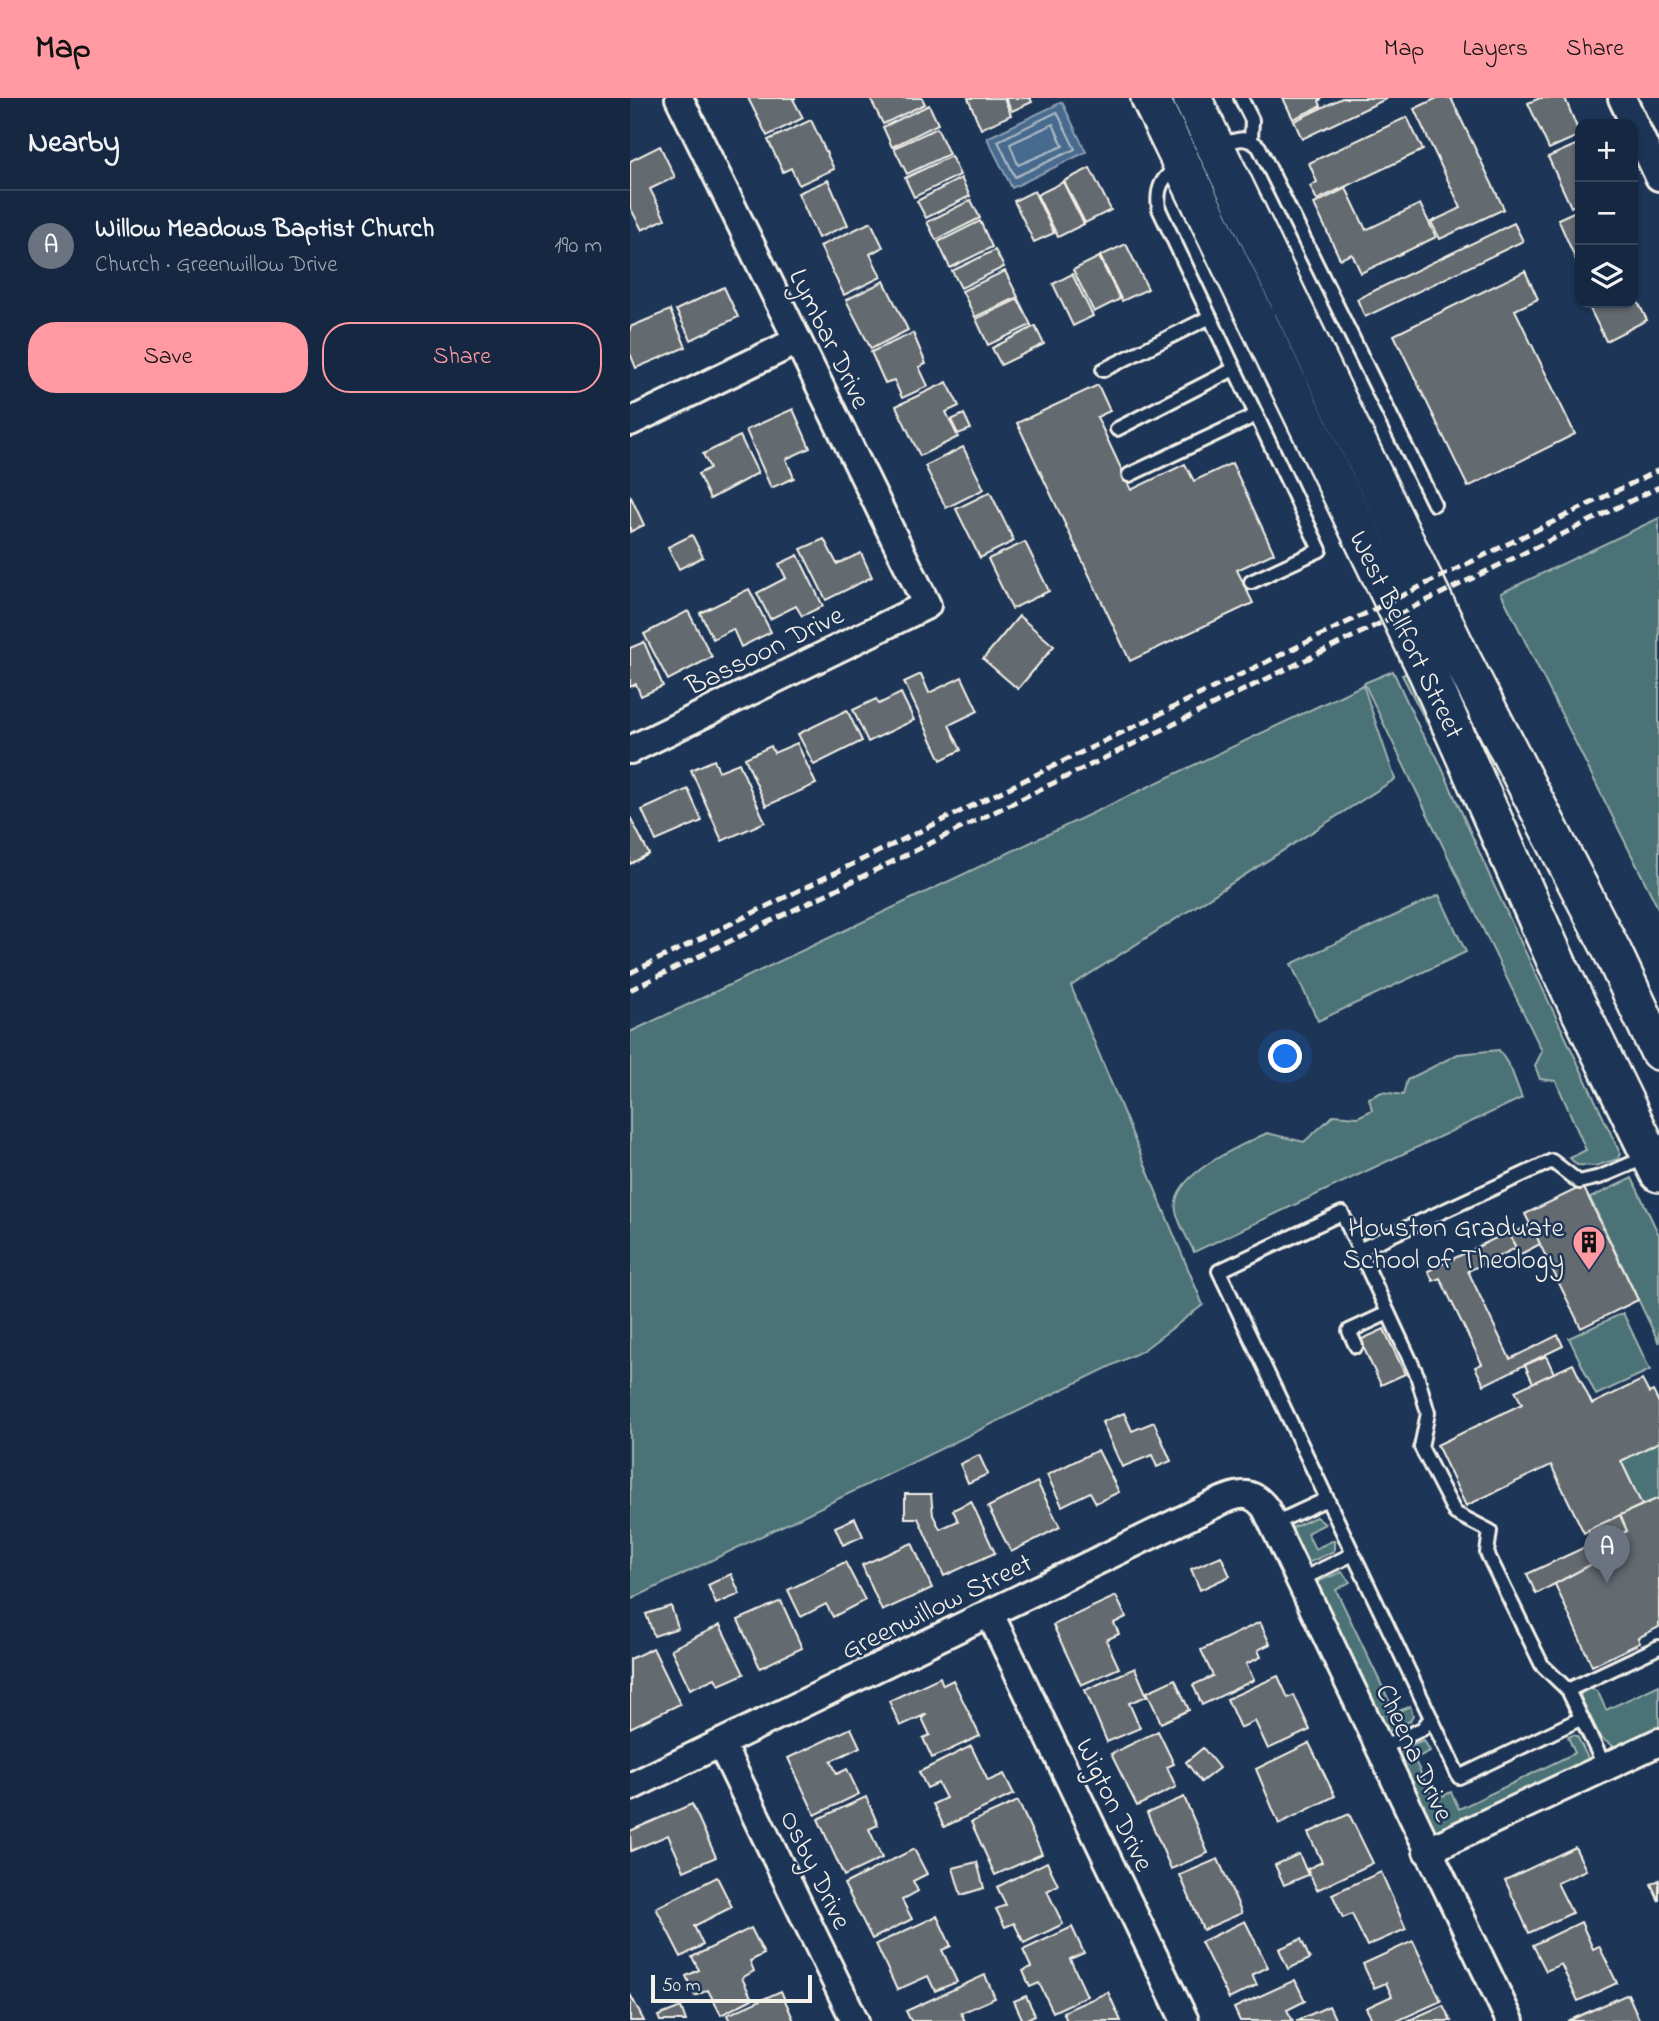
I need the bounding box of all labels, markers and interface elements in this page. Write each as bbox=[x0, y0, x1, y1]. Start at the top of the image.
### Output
text: Map bbox=[35, 25, 91, 73]
text: Map bbox=[1384, 32, 1424, 67]
text: Layers bbox=[1462, 32, 1528, 67]
text: Share bbox=[1566, 32, 1624, 67]
map controls bbox=[1575, 119, 1638, 308]
button: + bbox=[1575, 119, 1638, 182]
text: Nearby bbox=[28, 122, 120, 166]
button: − bbox=[1575, 182, 1638, 245]
text: Willow Meadows Baptist Church bbox=[95, 211, 434, 249]
text: A bbox=[44, 230, 58, 263]
text: 190 m bbox=[554, 230, 602, 263]
button: layers bbox=[1575, 245, 1638, 308]
text: Church · Greenwillow Drive bbox=[95, 249, 338, 282]
street label: Lymbar Drive bbox=[776, 262, 880, 417]
button: Save bbox=[28, 322, 308, 393]
button: Share bbox=[322, 322, 602, 393]
street label: West Bellfort Street bbox=[1337, 524, 1473, 747]
street label: Bassoon Drive bbox=[679, 596, 852, 708]
your location bbox=[1268, 1039, 1302, 1073]
place label: Houston Graduate School of Theology bbox=[1343, 1209, 1564, 1282]
building icon: Houston Graduate School of Theology bbox=[1570, 1223, 1608, 1272]
pin: A bbox=[1584, 1525, 1630, 1583]
street label: Greenwillow Street bbox=[835, 1544, 1040, 1672]
street label: Cheena Drive bbox=[1363, 1678, 1463, 1830]
street label: Wigton Drive bbox=[1063, 1732, 1163, 1880]
street label: Osby Drive bbox=[767, 1804, 861, 1938]
scale bar bbox=[651, 1972, 812, 2004]
text: 50 m bbox=[662, 1973, 701, 2000]

